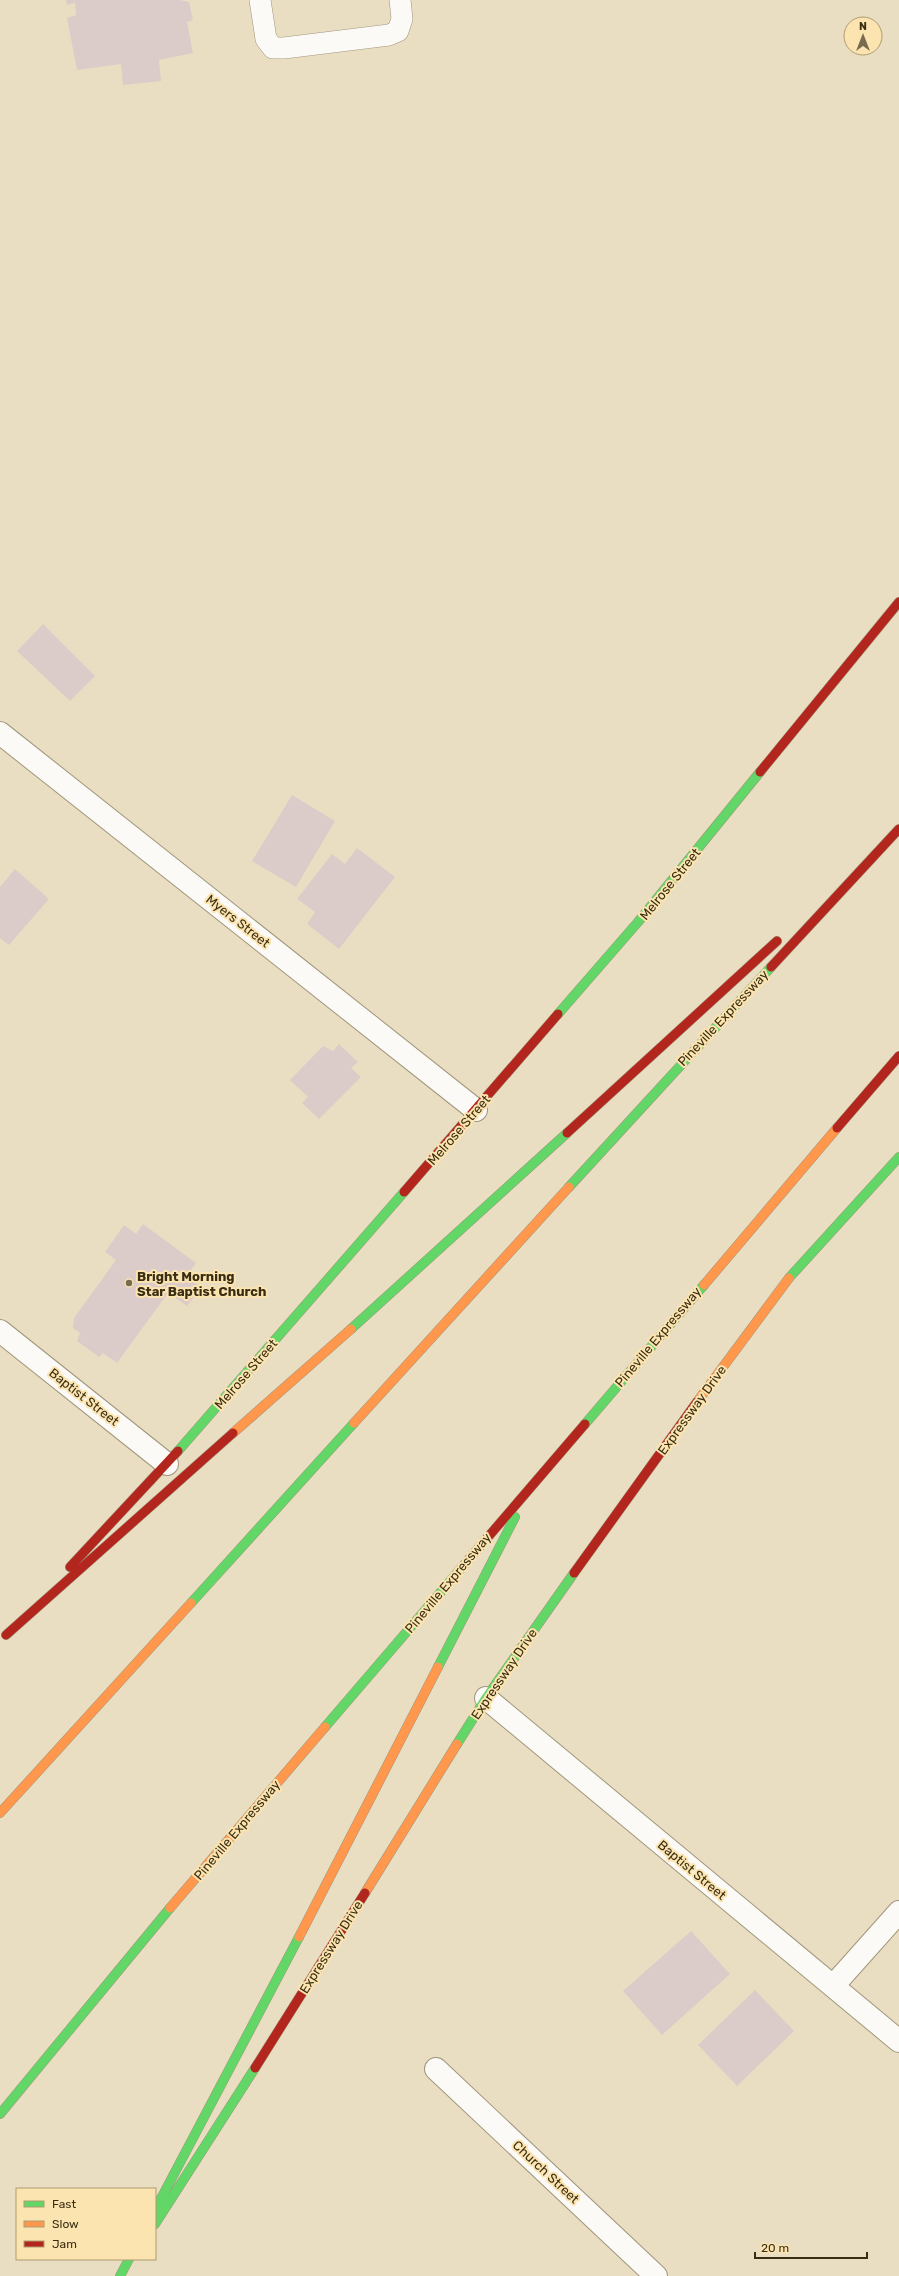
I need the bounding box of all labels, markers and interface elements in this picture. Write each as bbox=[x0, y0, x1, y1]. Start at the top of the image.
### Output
north arrow bbox=[843, 16, 883, 56]
text: N bbox=[859, 20, 867, 33]
street label: Melrose Street bbox=[637, 845, 703, 923]
street label: Myers Street bbox=[203, 891, 273, 951]
street label: Pineville Expressway bbox=[675, 967, 771, 1069]
street label: Melrose Street bbox=[425, 1092, 493, 1168]
place label: Bright Morning Star Baptist Church bbox=[137, 1269, 266, 1299]
marker: Bright Morning Star Baptist Church bbox=[124, 1278, 134, 1288]
street label: Pineville Expressway bbox=[612, 1284, 704, 1390]
street label: Melrose Street bbox=[212, 1336, 280, 1412]
street label: Expressway Drive bbox=[655, 1363, 729, 1457]
street label: Baptist Street bbox=[46, 1365, 122, 1429]
street label: Pineville Expressway bbox=[402, 1530, 494, 1636]
street label: Expressway Drive bbox=[468, 1626, 540, 1722]
street label: Pineville Expressway bbox=[191, 1777, 283, 1883]
street label: Baptist Street bbox=[655, 1837, 729, 1903]
street label: Expressway Drive bbox=[296, 1898, 366, 1996]
street label: Church Street bbox=[510, 2138, 582, 2206]
legend bbox=[16, 2188, 156, 2260]
text: Fast bbox=[52, 2197, 76, 2211]
text: Slow bbox=[52, 2217, 79, 2231]
scale bar bbox=[755, 2234, 867, 2260]
text: Jam bbox=[52, 2237, 77, 2251]
text: 20 m bbox=[761, 2241, 789, 2255]

